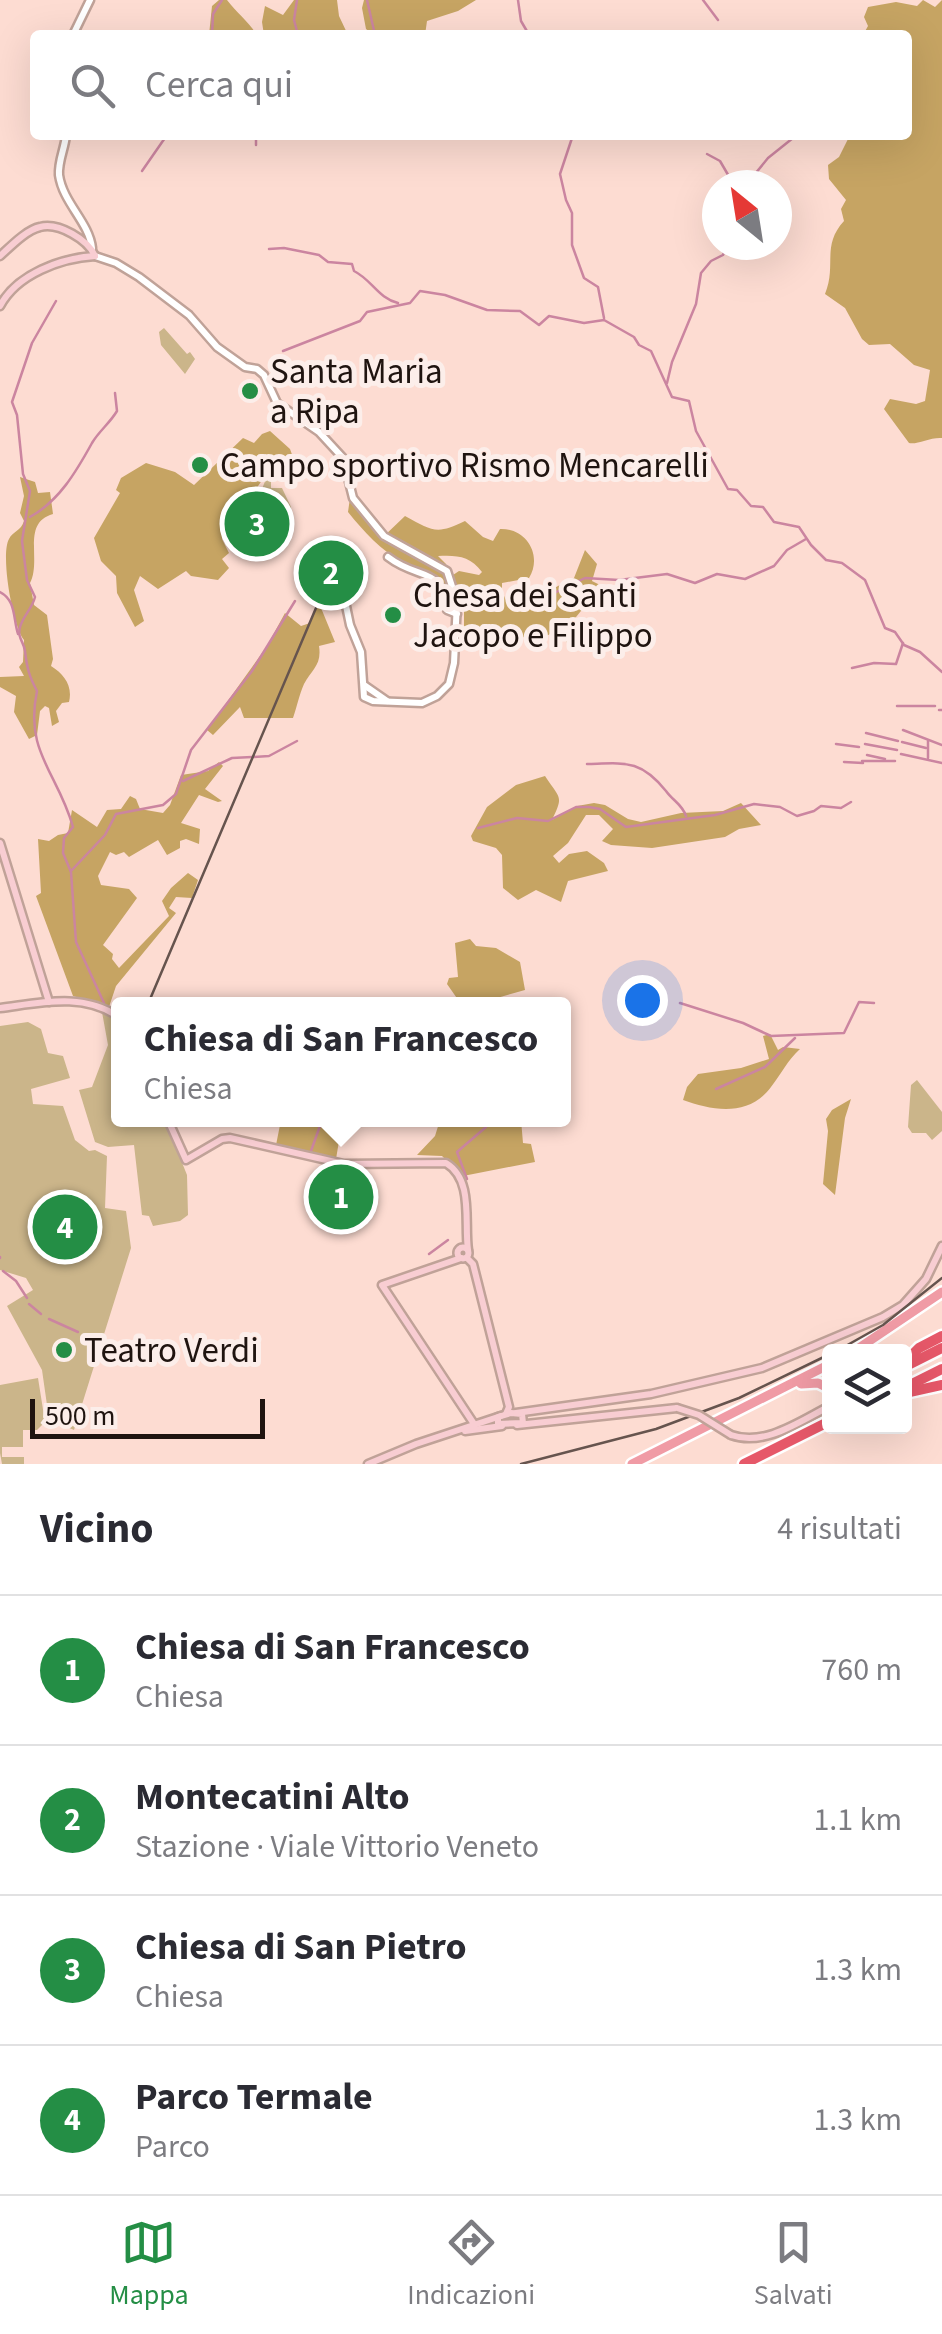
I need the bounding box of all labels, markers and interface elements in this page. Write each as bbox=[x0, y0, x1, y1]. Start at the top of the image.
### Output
search box bbox=[30, 30, 912, 140]
icon: search bbox=[65, 58, 120, 113]
text: Cerca qui bbox=[145, 58, 293, 112]
north arrow bbox=[702, 170, 792, 260]
place label: Santa Maria a Ripa bbox=[270, 347, 443, 437]
marker: Santa Maria a Ripa bbox=[239, 380, 261, 402]
place label: Campo sportivo Rismo Mencarelli bbox=[220, 441, 709, 491]
marker: Campo sportivo Rismo Mencarelli bbox=[189, 454, 211, 476]
pin: 3 bbox=[224, 486, 290, 562]
pin: 2 bbox=[298, 536, 364, 610]
place label: Chesa dei Santi Jacopo e Filippo bbox=[413, 571, 653, 661]
marker: Chesa dei Santi Jacopo e Filippo bbox=[382, 604, 404, 626]
your location bbox=[617, 975, 668, 1026]
popup bbox=[111, 997, 571, 1127]
text: Chiesa di San Francesco bbox=[144, 1012, 538, 1066]
text: Chiesa bbox=[144, 1066, 233, 1112]
pin: 1 bbox=[308, 1160, 374, 1234]
pin: 4 bbox=[32, 1190, 98, 1264]
place label: Teatro Verdi bbox=[84, 1326, 259, 1376]
marker: Teatro Verdi bbox=[53, 1339, 75, 1361]
map controls bbox=[822, 1344, 912, 1434]
button: layers bbox=[822, 1344, 912, 1434]
scale bar bbox=[30, 1394, 265, 1438]
text: 500 m bbox=[45, 1396, 116, 1436]
text: Vicino bbox=[40, 1499, 154, 1559]
text: 4 risultati bbox=[777, 1506, 902, 1552]
text: Chiesa di San Francesco bbox=[135, 1620, 530, 1674]
text: 1 bbox=[64, 1647, 81, 1693]
text: 760 m bbox=[821, 1647, 902, 1693]
text: Chiesa bbox=[135, 1674, 224, 1720]
text: Montecatini Alto bbox=[135, 1770, 410, 1824]
text: 2 bbox=[64, 1797, 81, 1843]
text: 1.1 km bbox=[813, 1797, 902, 1843]
text: Stazione · Viale Vittorio Veneto bbox=[135, 1824, 539, 1870]
text: Chiesa di San Pietro bbox=[135, 1920, 467, 1974]
text: 3 bbox=[64, 1947, 81, 1993]
text: 1.3 km bbox=[813, 1947, 902, 1993]
text: Chiesa bbox=[135, 1974, 224, 2020]
text: Parco Termale bbox=[135, 2070, 373, 2124]
text: 4 bbox=[64, 2097, 81, 2143]
text: 1.3 km bbox=[813, 2097, 902, 2143]
text: Parco bbox=[135, 2124, 210, 2170]
tab: Mappa bbox=[109, 2215, 189, 2315]
tab: Indicazioni bbox=[407, 2215, 535, 2315]
tab: Salvati bbox=[754, 2215, 833, 2315]

